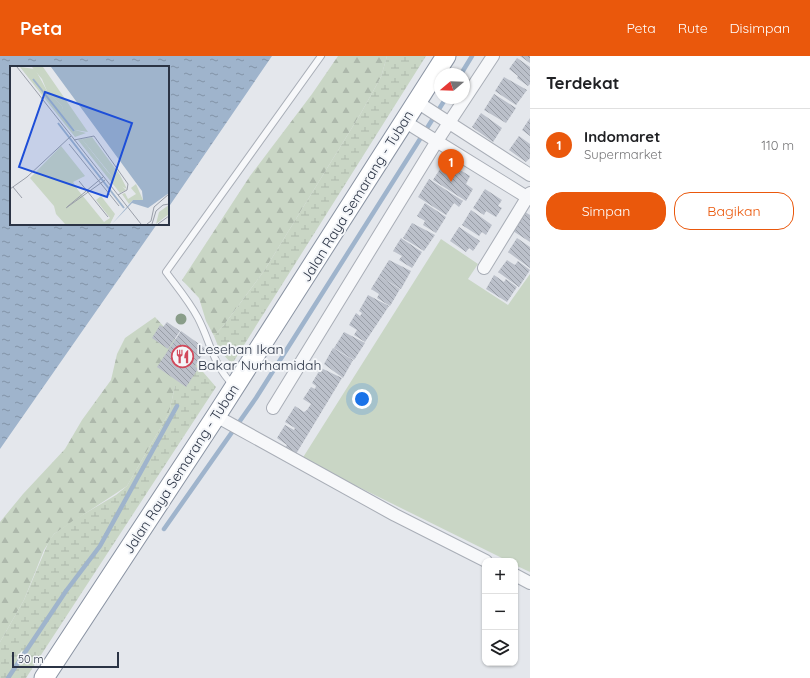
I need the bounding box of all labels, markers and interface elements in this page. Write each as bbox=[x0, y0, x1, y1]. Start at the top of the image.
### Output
text: Peta bbox=[20, 16, 62, 40]
text: Peta bbox=[626, 19, 656, 37]
text: Rute bbox=[678, 19, 708, 37]
text: Disimpan bbox=[730, 19, 790, 37]
inset map bbox=[10, 66, 169, 225]
north arrow bbox=[434, 68, 470, 104]
text: Terdekat bbox=[546, 72, 620, 93]
street label: Jalan Raya Semarang - Tuban bbox=[297, 107, 417, 285]
text: Indomaret bbox=[584, 127, 660, 146]
text: 1 bbox=[556, 137, 562, 153]
text: 110 m bbox=[761, 137, 794, 153]
text: Supermarket bbox=[584, 146, 662, 162]
pin: 1 bbox=[438, 149, 464, 182]
button: Simpan bbox=[546, 192, 666, 230]
button: Bagikan bbox=[674, 192, 794, 230]
place label: Lesehan Ikan Bakar Nurhamidah bbox=[198, 340, 321, 374]
restaurant icon: Lesehan Ikan Bakar Nurhamidah bbox=[169, 344, 195, 370]
street label: Jalan Raya Semarang - Tuban bbox=[119, 381, 243, 557]
your location bbox=[352, 389, 372, 409]
map controls bbox=[482, 558, 518, 666]
button: + bbox=[482, 558, 518, 594]
button: − bbox=[482, 594, 518, 630]
button: layers bbox=[482, 630, 518, 666]
scale bar bbox=[12, 650, 119, 669]
text: 50 m bbox=[18, 652, 44, 666]

